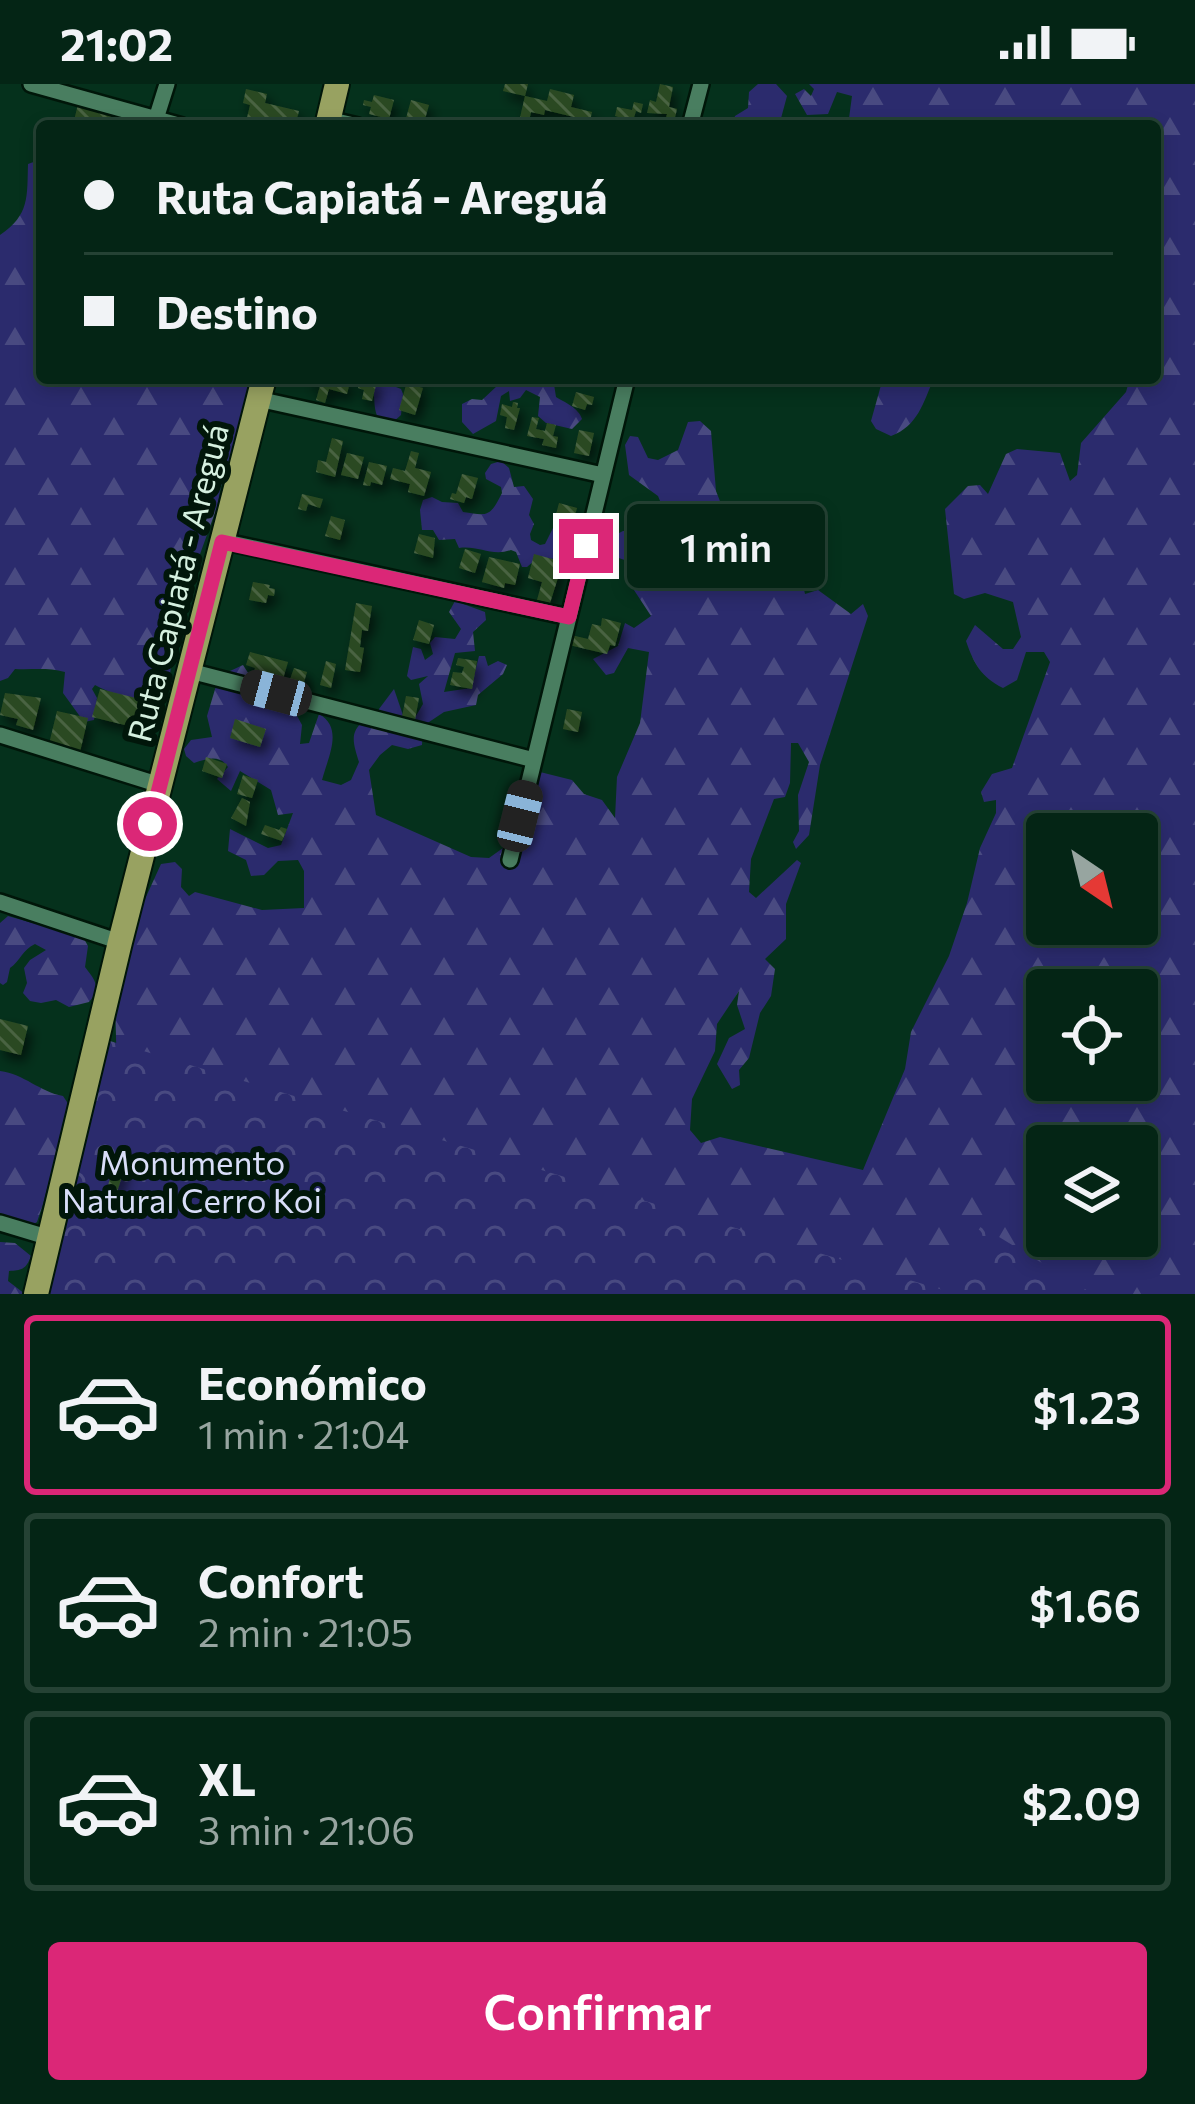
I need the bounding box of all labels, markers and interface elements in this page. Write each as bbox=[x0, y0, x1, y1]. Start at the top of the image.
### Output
text: 21:02 bbox=[60, 15, 173, 70]
text: Ruta Capiatá - Areguá bbox=[156, 168, 608, 223]
text: Destino bbox=[156, 283, 318, 338]
street label: Ruta Capiatá - Areguá bbox=[117, 419, 236, 746]
callout: 1 min bbox=[628, 504, 826, 588]
route end bbox=[559, 519, 613, 573]
text: 1 min bbox=[680, 522, 772, 570]
car bbox=[237, 666, 315, 720]
car bbox=[494, 777, 546, 855]
route start bbox=[123, 797, 177, 851]
north arrow bbox=[1026, 813, 1158, 945]
map controls bbox=[1026, 813, 1158, 1257]
button: locate bbox=[1026, 969, 1158, 1101]
button: layers bbox=[1026, 1125, 1158, 1257]
park label: Monumento Natural Cerro Koi bbox=[62, 1141, 322, 1220]
icon: car bbox=[54, 1351, 162, 1459]
text: Económico bbox=[198, 1354, 427, 1409]
text: $1.23 bbox=[1032, 1378, 1141, 1433]
text: 1 min · 21:04 bbox=[198, 1409, 409, 1457]
icon: car bbox=[54, 1549, 162, 1657]
text: Confort bbox=[198, 1552, 364, 1607]
text: $1.66 bbox=[1029, 1576, 1141, 1631]
text: 2 min · 21:05 bbox=[198, 1607, 413, 1655]
icon: car bbox=[54, 1747, 162, 1855]
text: XL bbox=[198, 1750, 256, 1805]
text: $2.09 bbox=[1022, 1774, 1141, 1829]
text: 3 min · 21:06 bbox=[198, 1805, 415, 1853]
button: Confirmar bbox=[48, 1942, 1147, 2080]

